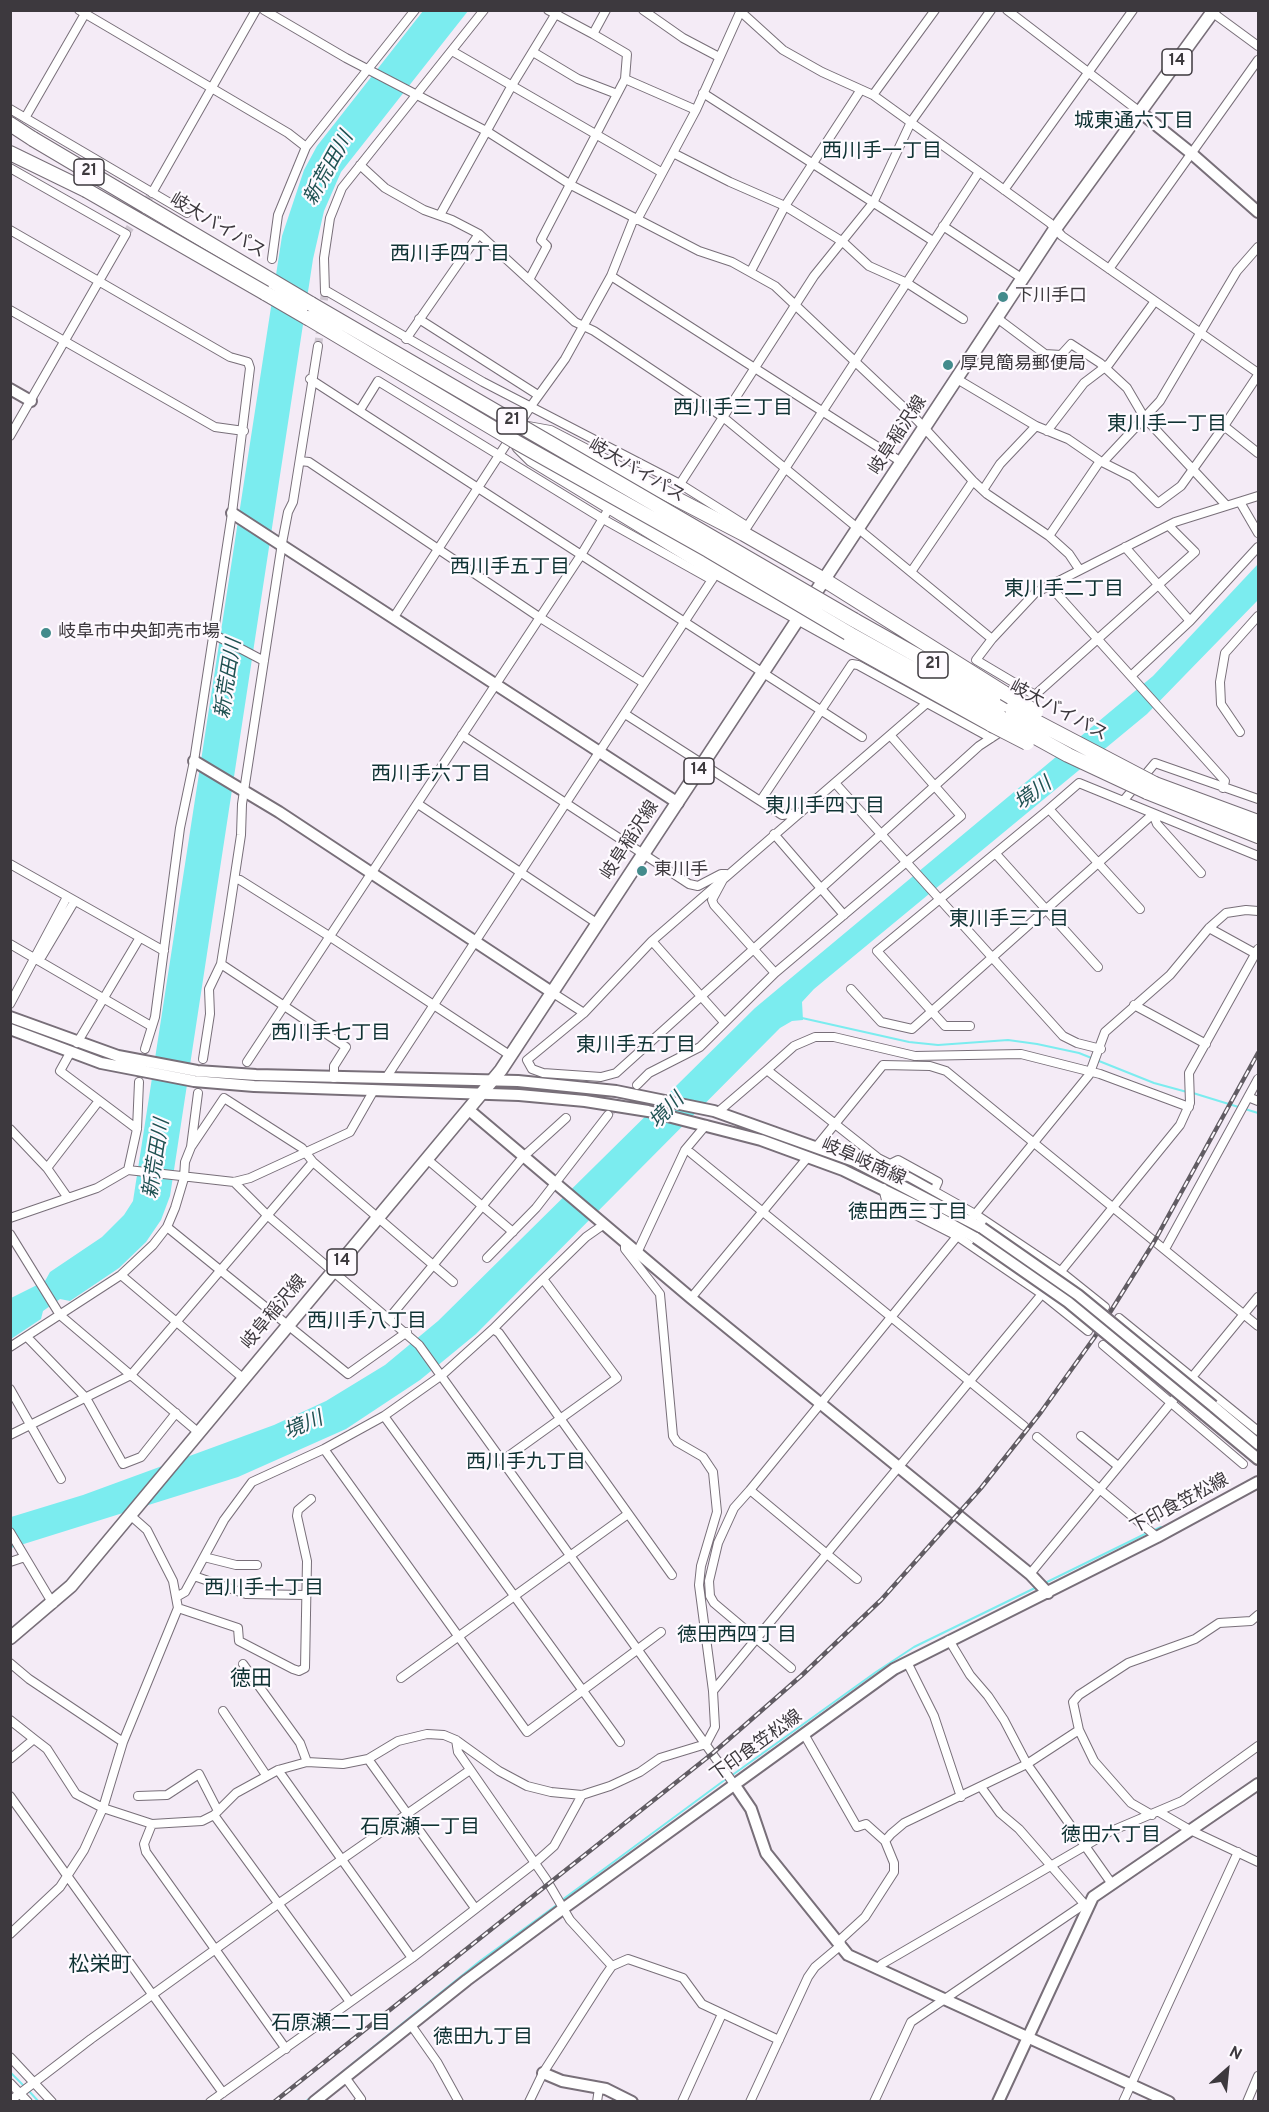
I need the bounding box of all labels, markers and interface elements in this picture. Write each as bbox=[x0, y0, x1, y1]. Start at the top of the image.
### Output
road number: 14 bbox=[1162, 49, 1192, 75]
district label: 城東通六丁目 bbox=[1074, 111, 1194, 135]
water label: 新荒田川 bbox=[300, 128, 360, 210]
district label: 西川手一丁目 bbox=[822, 141, 942, 165]
road number: 21 bbox=[74, 159, 104, 185]
street label: 岐大バイパス bbox=[165, 190, 269, 264]
district label: 西川手四丁目 bbox=[390, 244, 510, 268]
place label: 下川手口 bbox=[1015, 286, 1087, 308]
marker: 下川手口 bbox=[996, 290, 1010, 304]
place label: 厚見簡易郵便局 bbox=[960, 354, 1086, 376]
marker: 厚見簡易郵便局 bbox=[941, 358, 955, 372]
street label: 岐阜稲沢線 bbox=[865, 392, 933, 480]
district label: 西川手三丁目 bbox=[673, 398, 793, 422]
road number: 21 bbox=[497, 408, 527, 434]
district label: 東川手一丁目 bbox=[1107, 414, 1227, 438]
street label: 岐大バイパス bbox=[584, 436, 688, 508]
district label: 西川手五丁目 bbox=[450, 557, 570, 581]
district label: 東川手二丁目 bbox=[1004, 579, 1124, 603]
place label: 岐阜市中央卸売市場 bbox=[58, 622, 220, 644]
marker: 岐阜市中央卸売市場 bbox=[39, 626, 53, 640]
water label: 新荒田川 bbox=[212, 638, 248, 720]
road number: 21 bbox=[918, 652, 948, 678]
street label: 岐大バイパス bbox=[1005, 677, 1111, 747]
road number: 14 bbox=[684, 758, 714, 784]
district label: 西川手六丁目 bbox=[371, 764, 491, 788]
water label: 境川 bbox=[1011, 774, 1057, 816]
district label: 東川手四丁目 bbox=[765, 796, 885, 820]
street label: 岐阜稲沢線 bbox=[597, 797, 665, 885]
place label: 東川手 bbox=[654, 860, 708, 882]
marker: 東川手 bbox=[635, 864, 649, 878]
district label: 東川手三丁目 bbox=[949, 909, 1069, 933]
district label: 西川手七丁目 bbox=[271, 1023, 391, 1047]
district label: 東川手五丁目 bbox=[576, 1035, 696, 1059]
water label: 境川 bbox=[645, 1089, 691, 1135]
water label: 新荒田川 bbox=[140, 1118, 176, 1200]
street label: 岐阜岐南線 bbox=[817, 1135, 909, 1191]
district label: 徳田西三丁目 bbox=[848, 1202, 968, 1226]
road number: 14 bbox=[327, 1249, 357, 1275]
street label: 岐阜稲沢線 bbox=[238, 1272, 312, 1354]
district label: 西川手八丁目 bbox=[307, 1311, 427, 1335]
water label: 境川 bbox=[281, 1408, 327, 1446]
district label: 西川手九丁目 bbox=[466, 1452, 586, 1476]
street label: 下印食笠松線 bbox=[1127, 1470, 1233, 1540]
district label: 西川手十丁目 bbox=[204, 1578, 324, 1602]
district label: 徳田西四丁目 bbox=[677, 1625, 797, 1649]
district label: 徳田 bbox=[230, 1668, 272, 1694]
street label: 下印食笠松線 bbox=[707, 1707, 807, 1787]
district label: 石原瀬一丁目 bbox=[360, 1817, 480, 1841]
district label: 徳田六丁目 bbox=[1061, 1825, 1161, 1849]
district label: 松栄町 bbox=[69, 1954, 131, 1980]
district label: 石原瀬二丁目 bbox=[271, 2013, 391, 2037]
district label: 徳田九丁目 bbox=[433, 2027, 533, 2051]
north arrow bbox=[1197, 2040, 1257, 2100]
text: N bbox=[1226, 2042, 1245, 2065]

